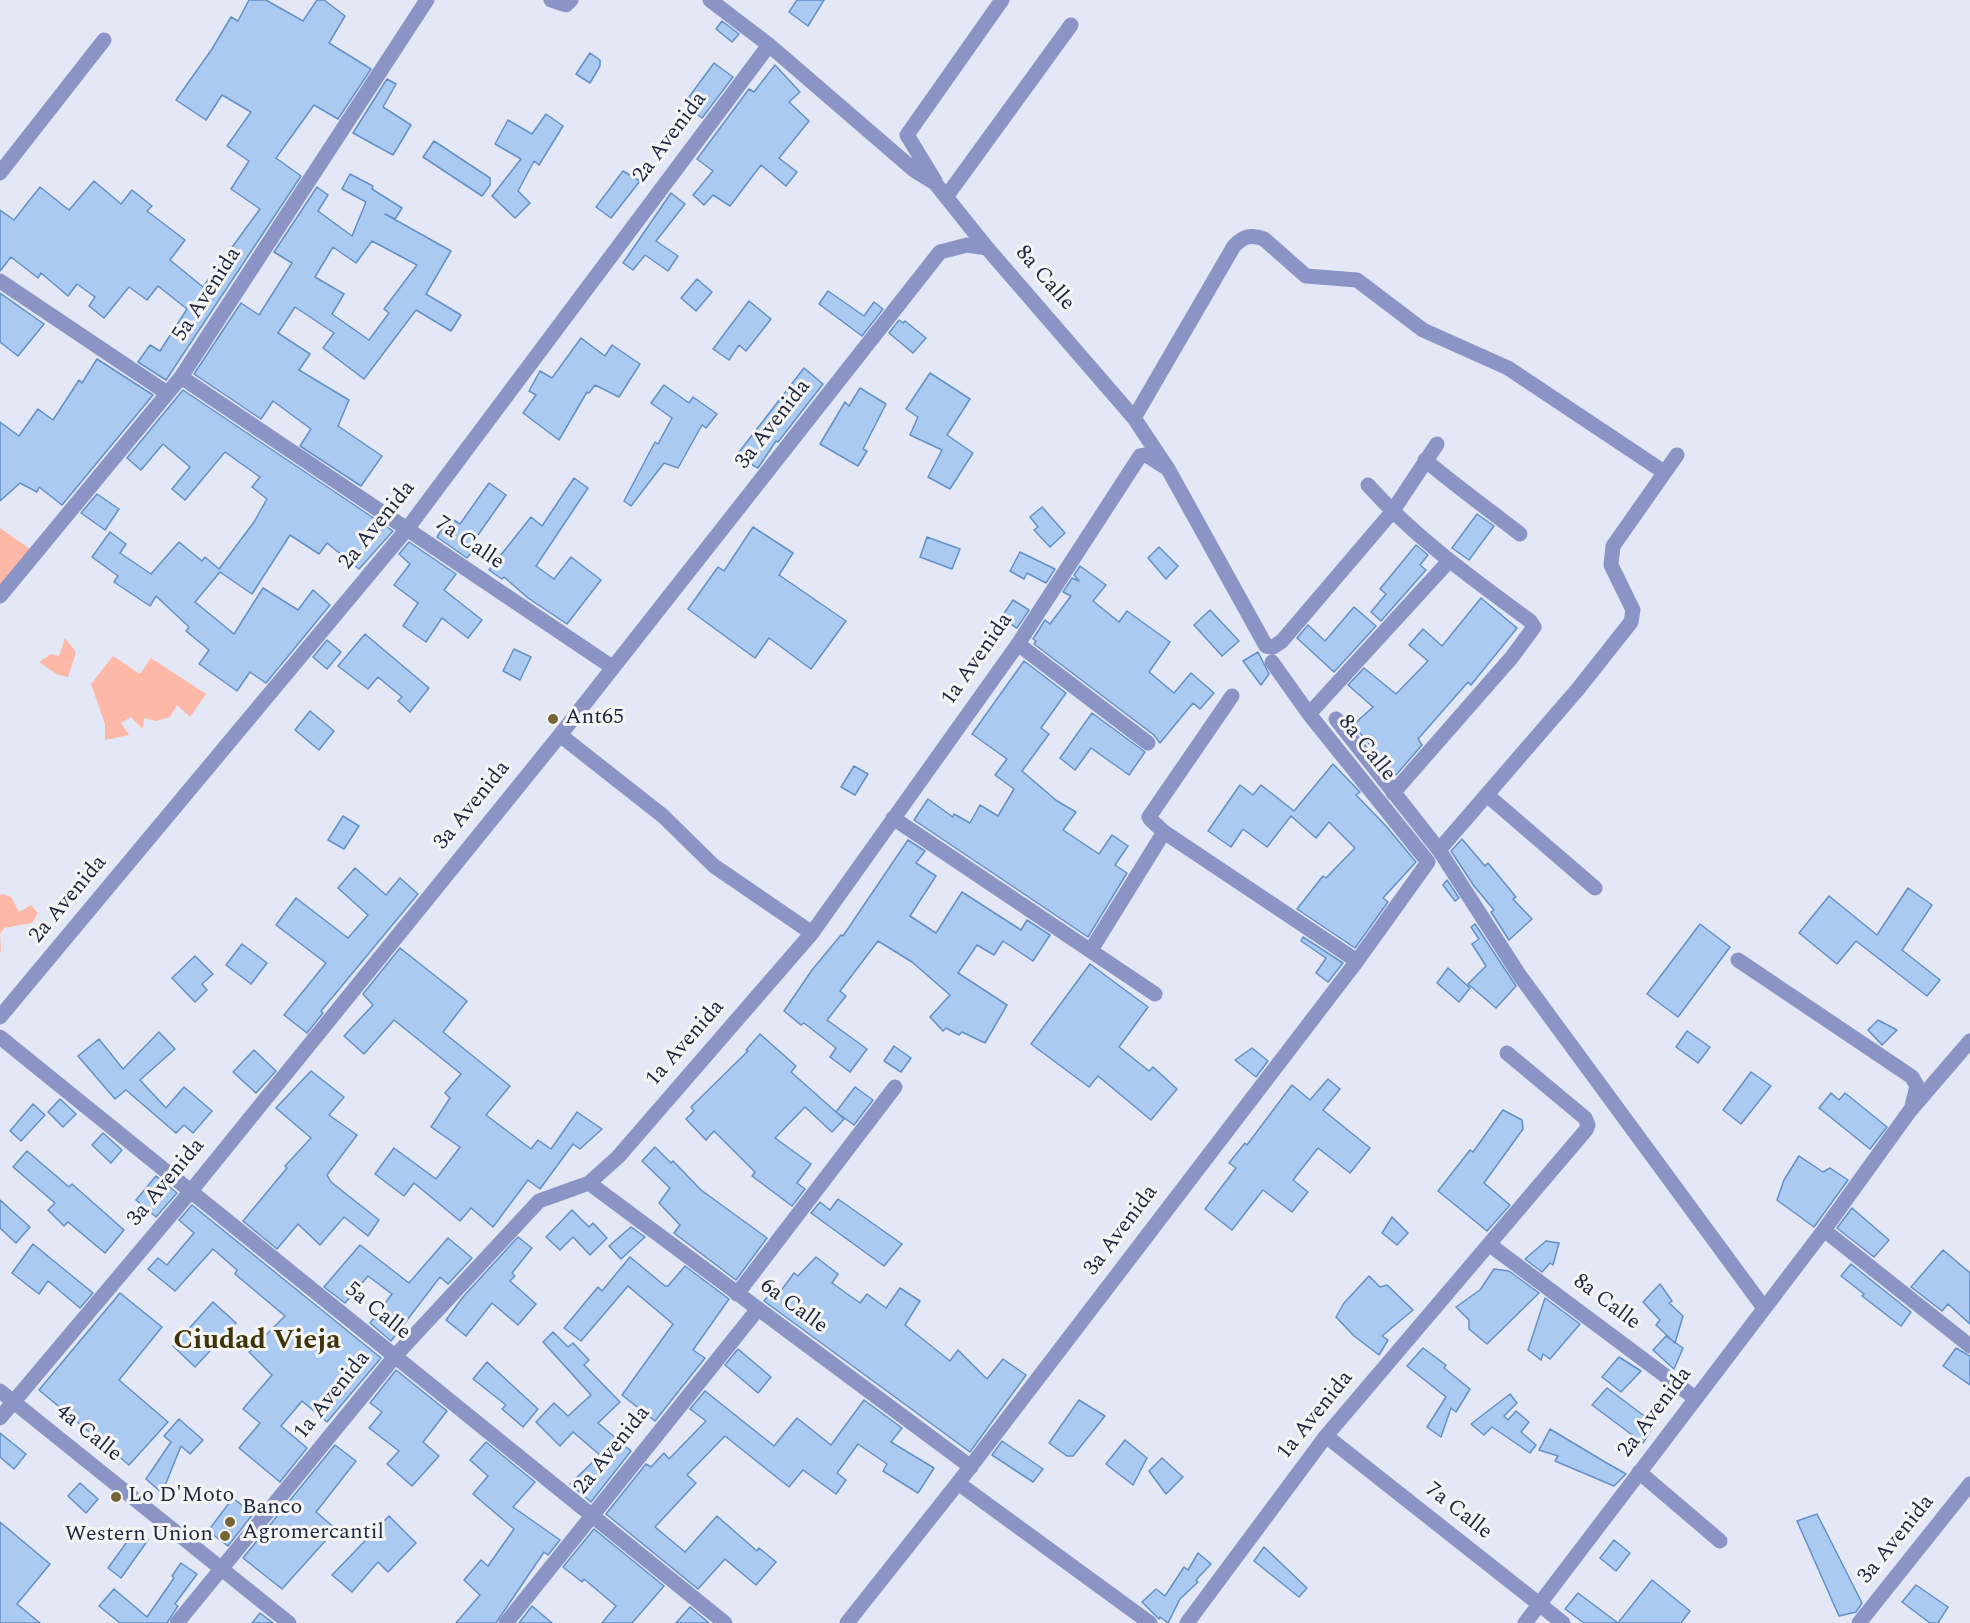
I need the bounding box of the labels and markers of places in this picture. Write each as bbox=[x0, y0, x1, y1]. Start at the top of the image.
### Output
place label: Ant65 bbox=[565, 706, 624, 732]
marker: Ant65 bbox=[546, 712, 560, 726]
place label: Lo D'Moto bbox=[128, 1484, 234, 1510]
marker: Lo D'Moto bbox=[109, 1490, 123, 1504]
place label: Banco Agromercantil bbox=[242, 1496, 384, 1548]
marker: Banco Agromercantil bbox=[223, 1515, 237, 1529]
place label: Western Union bbox=[65, 1523, 213, 1549]
marker: Western Union bbox=[218, 1529, 232, 1543]

